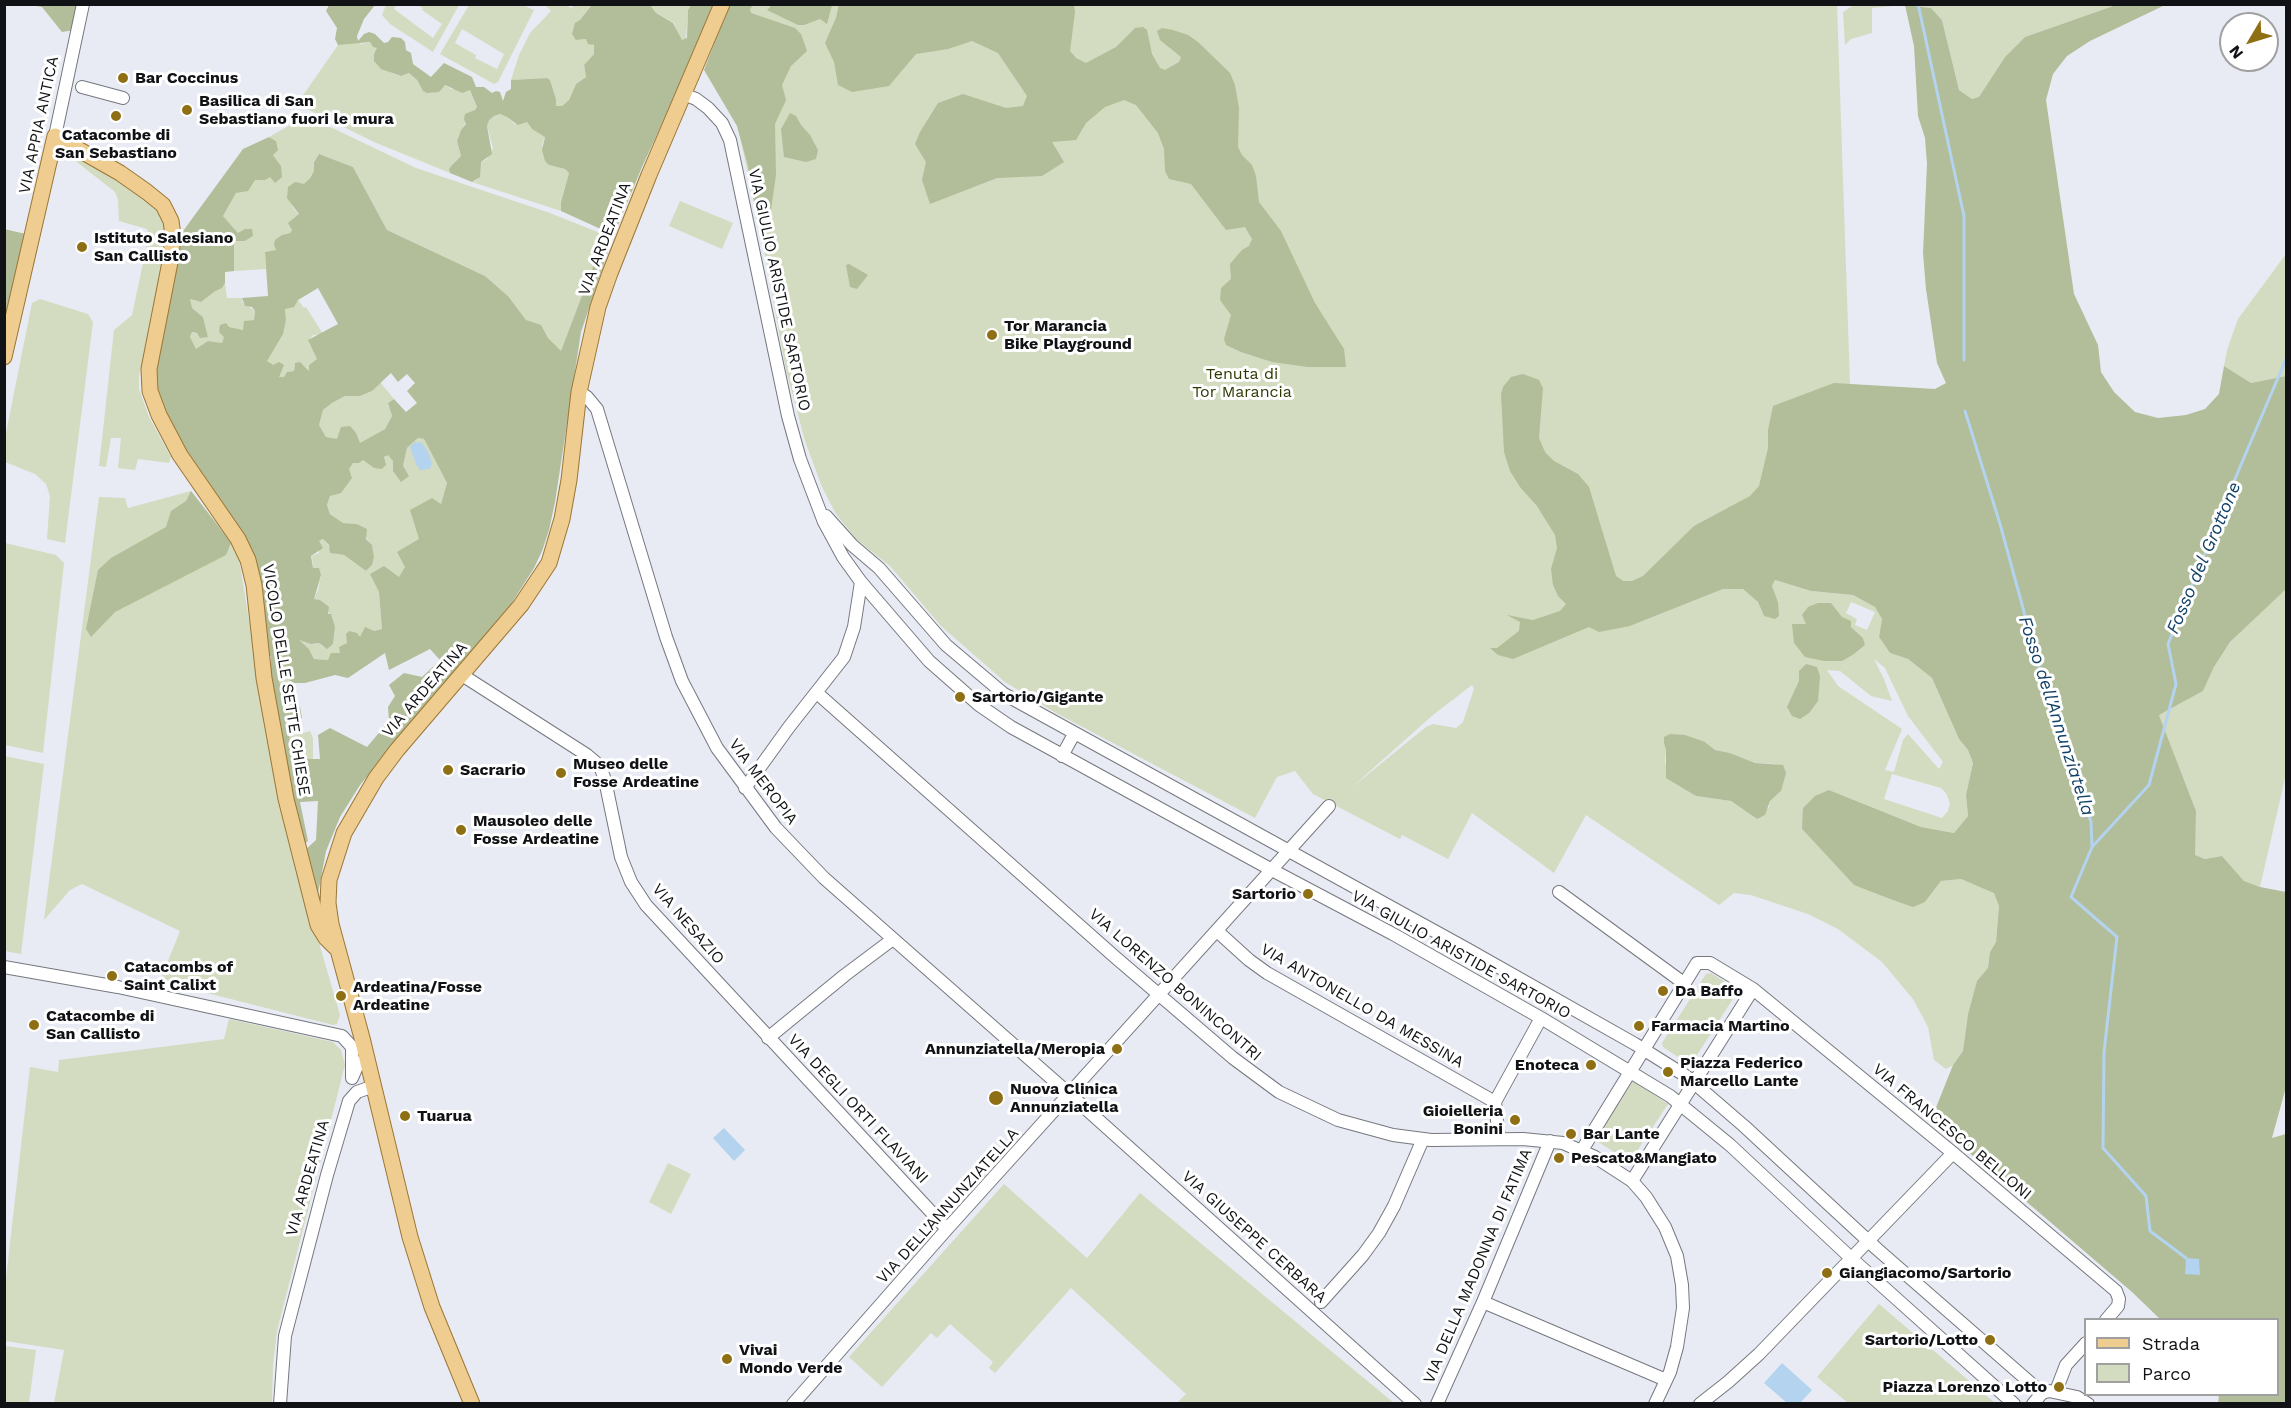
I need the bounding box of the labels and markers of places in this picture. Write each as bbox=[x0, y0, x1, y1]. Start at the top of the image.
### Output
place label: Bar Coccinus bbox=[135, 68, 238, 88]
marker: Bar Coccinus bbox=[116, 71, 130, 85]
place label: Basilica di San Sebastiano fuori le mura bbox=[199, 91, 394, 129]
marker: Basilica di San Sebastiano fuori le mura bbox=[180, 103, 194, 117]
marker: Catacombe di San Sebastiano bbox=[109, 109, 123, 123]
place label: Catacombe di San Sebastiano bbox=[55, 125, 177, 163]
place label: Istituto Salesiano San Callisto bbox=[94, 228, 233, 266]
marker: Istituto Salesiano San Callisto bbox=[75, 240, 89, 254]
place label: Tor Marancia Bike Playground bbox=[1004, 316, 1132, 354]
marker: Tor Marancia Bike Playground bbox=[985, 328, 999, 342]
place label: Sartorio/Gigante bbox=[972, 687, 1103, 707]
marker: Sartorio/Gigante bbox=[953, 690, 967, 704]
place label: Museo delle Fosse Ardeatine bbox=[573, 754, 699, 792]
place label: Sacrario bbox=[460, 760, 526, 780]
marker: Sacrario bbox=[441, 763, 455, 777]
marker: Museo delle Fosse Ardeatine bbox=[554, 766, 568, 780]
place label: Mausoleo delle Fosse Ardeatine bbox=[473, 811, 599, 849]
marker: Mausoleo delle Fosse Ardeatine bbox=[454, 823, 468, 837]
place label: Sartorio bbox=[1232, 884, 1296, 904]
marker: Sartorio bbox=[1301, 887, 1315, 901]
place label: Catacombs of Saint Calixt bbox=[124, 957, 233, 995]
marker: Catacombs of Saint Calixt bbox=[105, 969, 119, 983]
place label: Ardeatina/Fosse Ardeatine bbox=[353, 977, 482, 1015]
place label: Da Baffo bbox=[1675, 981, 1743, 1001]
marker: Da Baffo bbox=[1656, 984, 1670, 998]
marker: Ardeatina/Fosse Ardeatine bbox=[334, 989, 348, 1003]
place label: Catacombe di San Callisto bbox=[46, 1006, 154, 1044]
place label: Farmacia Martino bbox=[1651, 1016, 1790, 1036]
marker: Catacombe di San Callisto bbox=[27, 1018, 41, 1032]
marker: Farmacia Martino bbox=[1632, 1019, 1646, 1033]
place label: Annunziatella/Meropia bbox=[925, 1039, 1105, 1059]
marker: Annunziatella/Meropia bbox=[1110, 1042, 1124, 1056]
place label: Piazza Federico Marcello Lante bbox=[1680, 1053, 1803, 1091]
place label: Enoteca bbox=[1515, 1055, 1579, 1075]
marker: Enoteca bbox=[1584, 1058, 1598, 1072]
marker: Piazza Federico Marcello Lante bbox=[1661, 1065, 1675, 1079]
place label: Nuova Clinica Annunziatella bbox=[1010, 1079, 1118, 1117]
marker: Nuova Clinica Annunziatella bbox=[987, 1089, 1005, 1107]
place label: Gioielleria Bonini bbox=[1423, 1101, 1503, 1139]
place label: Tuarua bbox=[417, 1106, 472, 1126]
marker: Tuarua bbox=[398, 1109, 412, 1123]
marker: Gioielleria Bonini bbox=[1508, 1113, 1522, 1127]
place label: Bar Lante bbox=[1583, 1124, 1660, 1144]
marker: Bar Lante bbox=[1564, 1127, 1578, 1141]
place label: Pescato&Mangiato bbox=[1571, 1148, 1717, 1168]
marker: Pescato&Mangiato bbox=[1552, 1151, 1566, 1165]
place label: Giangiacomo/Sartorio bbox=[1839, 1263, 2011, 1283]
marker: Giangiacomo/Sartorio bbox=[1820, 1266, 1834, 1280]
place label: Sartorio/Lotto bbox=[1865, 1330, 1978, 1350]
marker: Sartorio/Lotto bbox=[1983, 1333, 1997, 1347]
place label: Vivai Mondo Verde bbox=[739, 1340, 843, 1378]
marker: Vivai Mondo Verde bbox=[720, 1352, 734, 1366]
place label: Piazza Lorenzo Lotto bbox=[1883, 1377, 2047, 1397]
marker: Piazza Lorenzo Lotto bbox=[2052, 1380, 2066, 1394]

